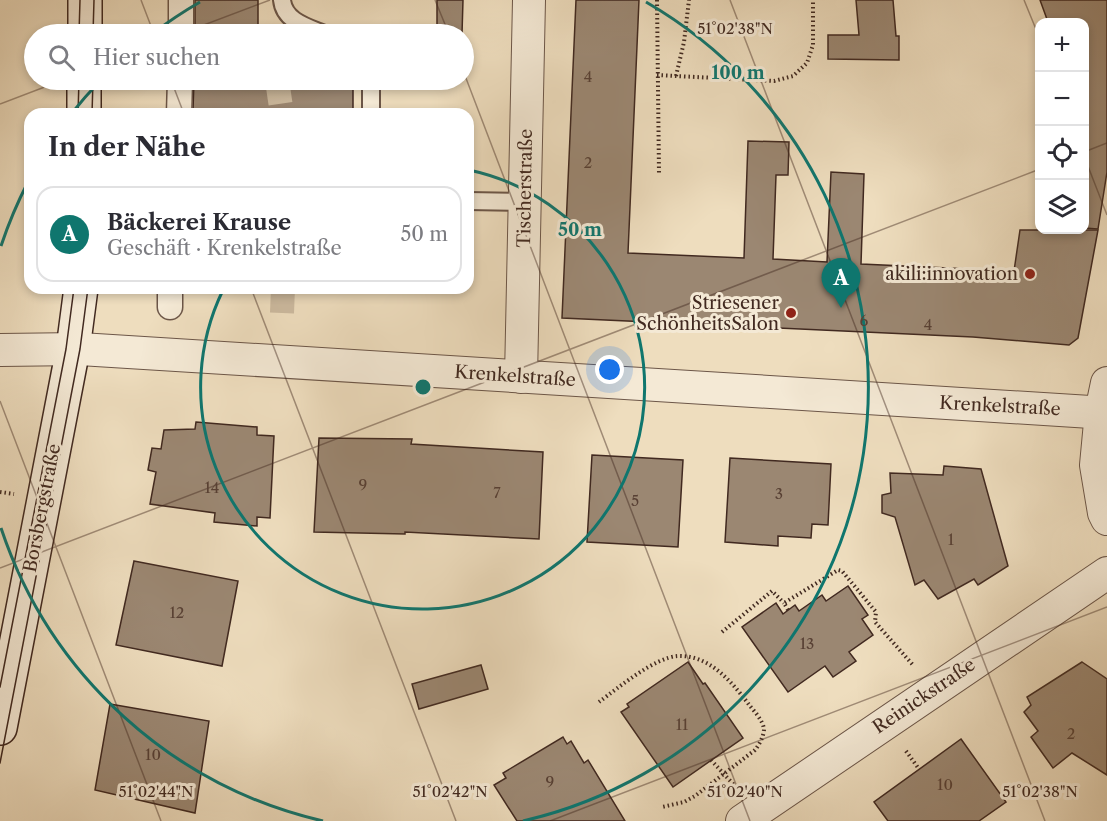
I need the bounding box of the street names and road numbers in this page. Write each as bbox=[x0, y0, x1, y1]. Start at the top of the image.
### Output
street label: Tischerstraße bbox=[513, 129, 537, 247]
street label: Krenkelstraße bbox=[454, 361, 576, 391]
street label: Krenkelstraße bbox=[939, 392, 1061, 420]
street label: Borsbergstraße bbox=[19, 442, 65, 574]
street label: Reinickstraße bbox=[869, 654, 979, 738]

